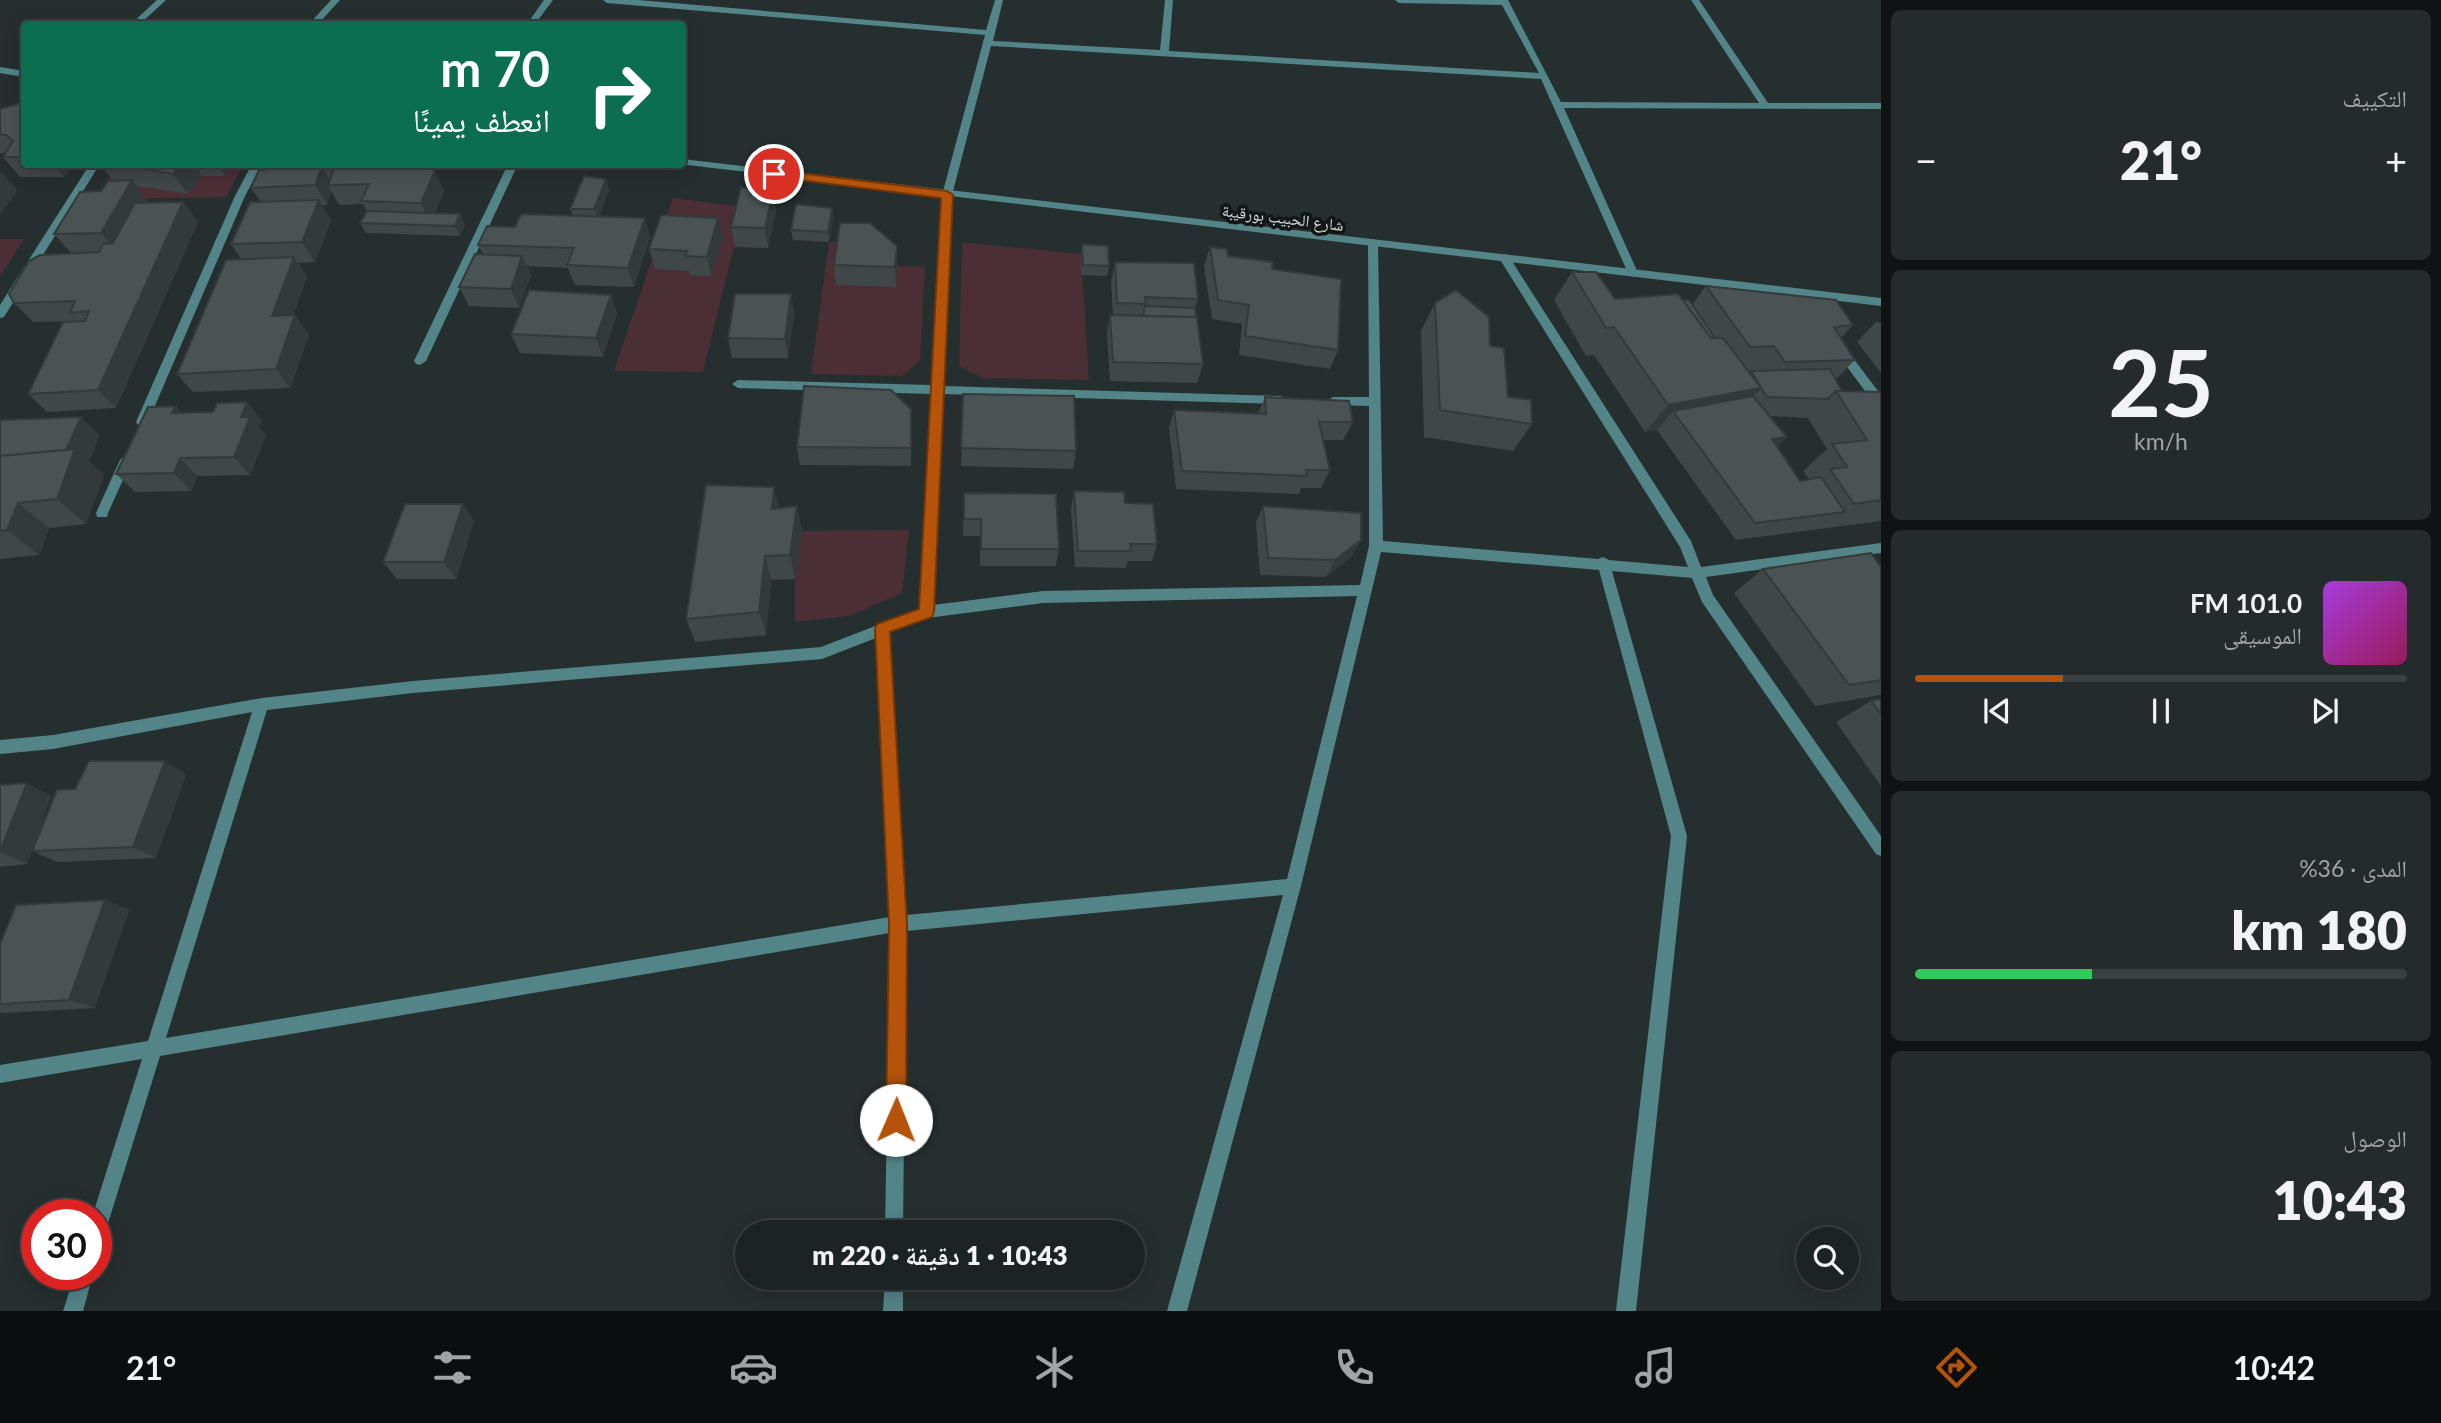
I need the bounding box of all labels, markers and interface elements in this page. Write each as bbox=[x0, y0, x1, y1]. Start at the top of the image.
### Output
text: 70 m bbox=[440, 39, 550, 97]
icon: right bbox=[574, 49, 665, 140]
text: التكييف bbox=[2342, 84, 2407, 112]
text: انعطف يمينًا bbox=[413, 100, 550, 139]
text: 21° bbox=[2120, 129, 2202, 191]
text: − bbox=[1915, 137, 1937, 183]
text: + bbox=[2385, 137, 2407, 183]
pin bbox=[744, 144, 804, 204]
icon: arrive bbox=[755, 155, 793, 193]
street label: شارع الحبيب بورقيبة bbox=[1221, 200, 1345, 236]
text: 25 bbox=[2108, 327, 2214, 436]
text: km/h bbox=[2134, 427, 2188, 455]
text: 101.0 FM bbox=[2190, 587, 2302, 619]
text: الموسيقى bbox=[2223, 621, 2302, 649]
icon: previous bbox=[1978, 692, 2016, 730]
icon: pause bbox=[2142, 692, 2180, 730]
icon: next bbox=[2306, 692, 2344, 730]
text: المدى · 36% bbox=[2299, 854, 2407, 882]
text: 180 km bbox=[2231, 899, 2407, 961]
position arrow bbox=[859, 1083, 933, 1157]
text: الوصول bbox=[2343, 1124, 2407, 1152]
text: 10:43 bbox=[2273, 1169, 2407, 1231]
speed limit sign: 30 bbox=[21, 1199, 112, 1290]
map controls bbox=[1796, 1227, 1859, 1290]
button: search bbox=[1796, 1227, 1859, 1290]
text: 10:43 · 1 دقيقة · 220 m bbox=[812, 1239, 1068, 1271]
icon: filters bbox=[428, 1343, 477, 1392]
icon: car bbox=[729, 1343, 778, 1392]
icon: climate bbox=[1030, 1343, 1079, 1392]
icon: phone bbox=[1330, 1343, 1379, 1392]
icon: music bbox=[1631, 1343, 1680, 1392]
icon: directions bbox=[1932, 1343, 1981, 1392]
text: 21° bbox=[126, 1348, 176, 1387]
text: 10:42 bbox=[2233, 1348, 2315, 1387]

